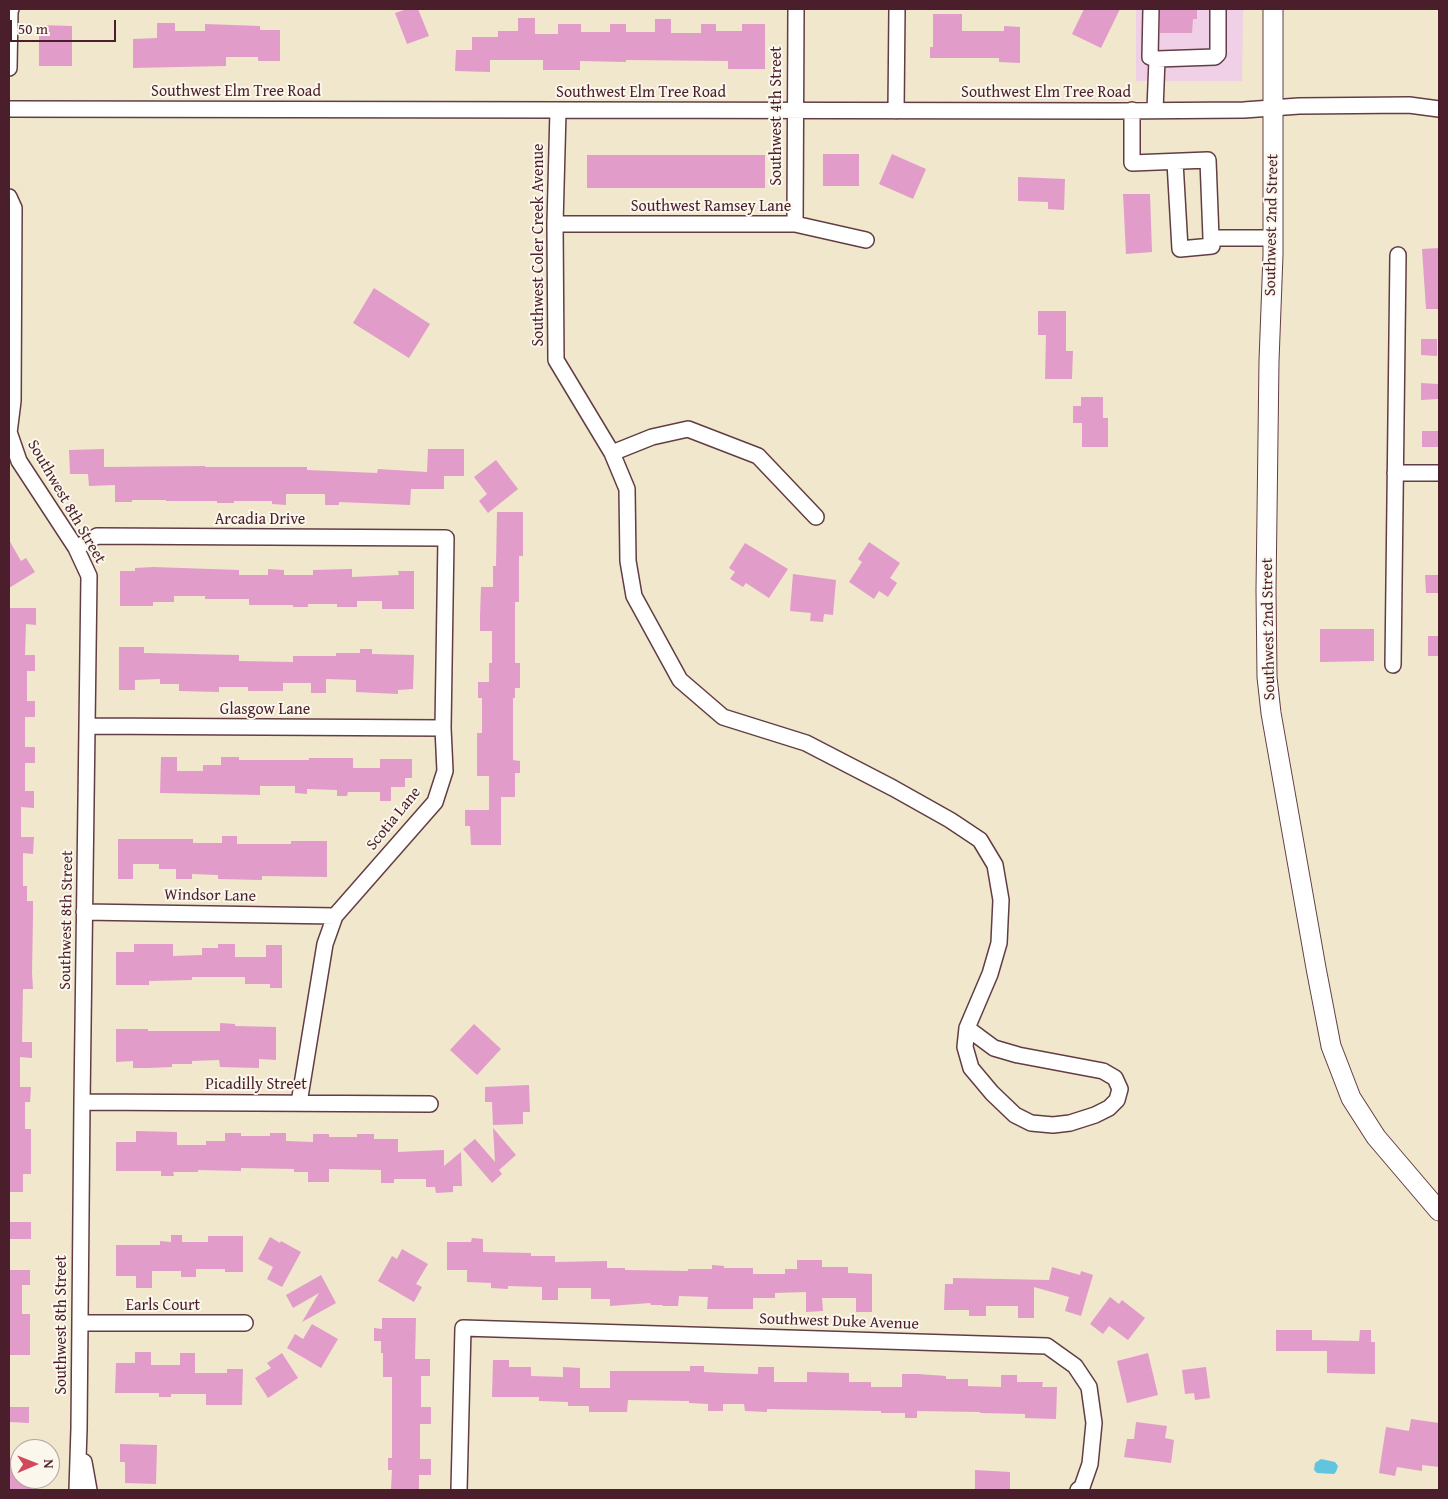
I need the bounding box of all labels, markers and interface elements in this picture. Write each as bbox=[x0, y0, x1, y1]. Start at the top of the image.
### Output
scale bar bbox=[12, 10, 119, 42]
text: 50 m bbox=[18, 18, 48, 39]
street label: Southwest 4th Street bbox=[767, 46, 787, 186]
street label: Southwest Elm Tree Road bbox=[151, 82, 321, 102]
street label: Southwest Elm Tree Road bbox=[556, 83, 726, 103]
street label: Southwest Elm Tree Road bbox=[961, 83, 1131, 103]
street label: Southwest Coler Creek Avenue bbox=[529, 143, 549, 347]
street label: Southwest 2nd Street bbox=[1261, 154, 1283, 296]
street label: Southwest Ramsey Lane bbox=[631, 197, 791, 217]
street label: Southwest 8th Street bbox=[23, 437, 109, 567]
street label: Arcadia Drive bbox=[215, 510, 305, 530]
street label: Southwest 2nd Street bbox=[1258, 558, 1280, 700]
street label: Glasgow Lane bbox=[220, 700, 310, 720]
street label: Scotia Lane bbox=[363, 783, 425, 855]
street label: Southwest 8th Street bbox=[56, 850, 78, 990]
street label: Windsor Lane bbox=[164, 886, 256, 906]
street label: Picadilly Street bbox=[205, 1075, 307, 1095]
street label: Southwest 8th Street bbox=[52, 1255, 72, 1395]
street label: Earls Court bbox=[126, 1296, 200, 1316]
street label: Southwest Duke Avenue bbox=[759, 1310, 919, 1334]
north arrow bbox=[10, 1439, 60, 1489]
text: N bbox=[39, 1459, 59, 1469]

